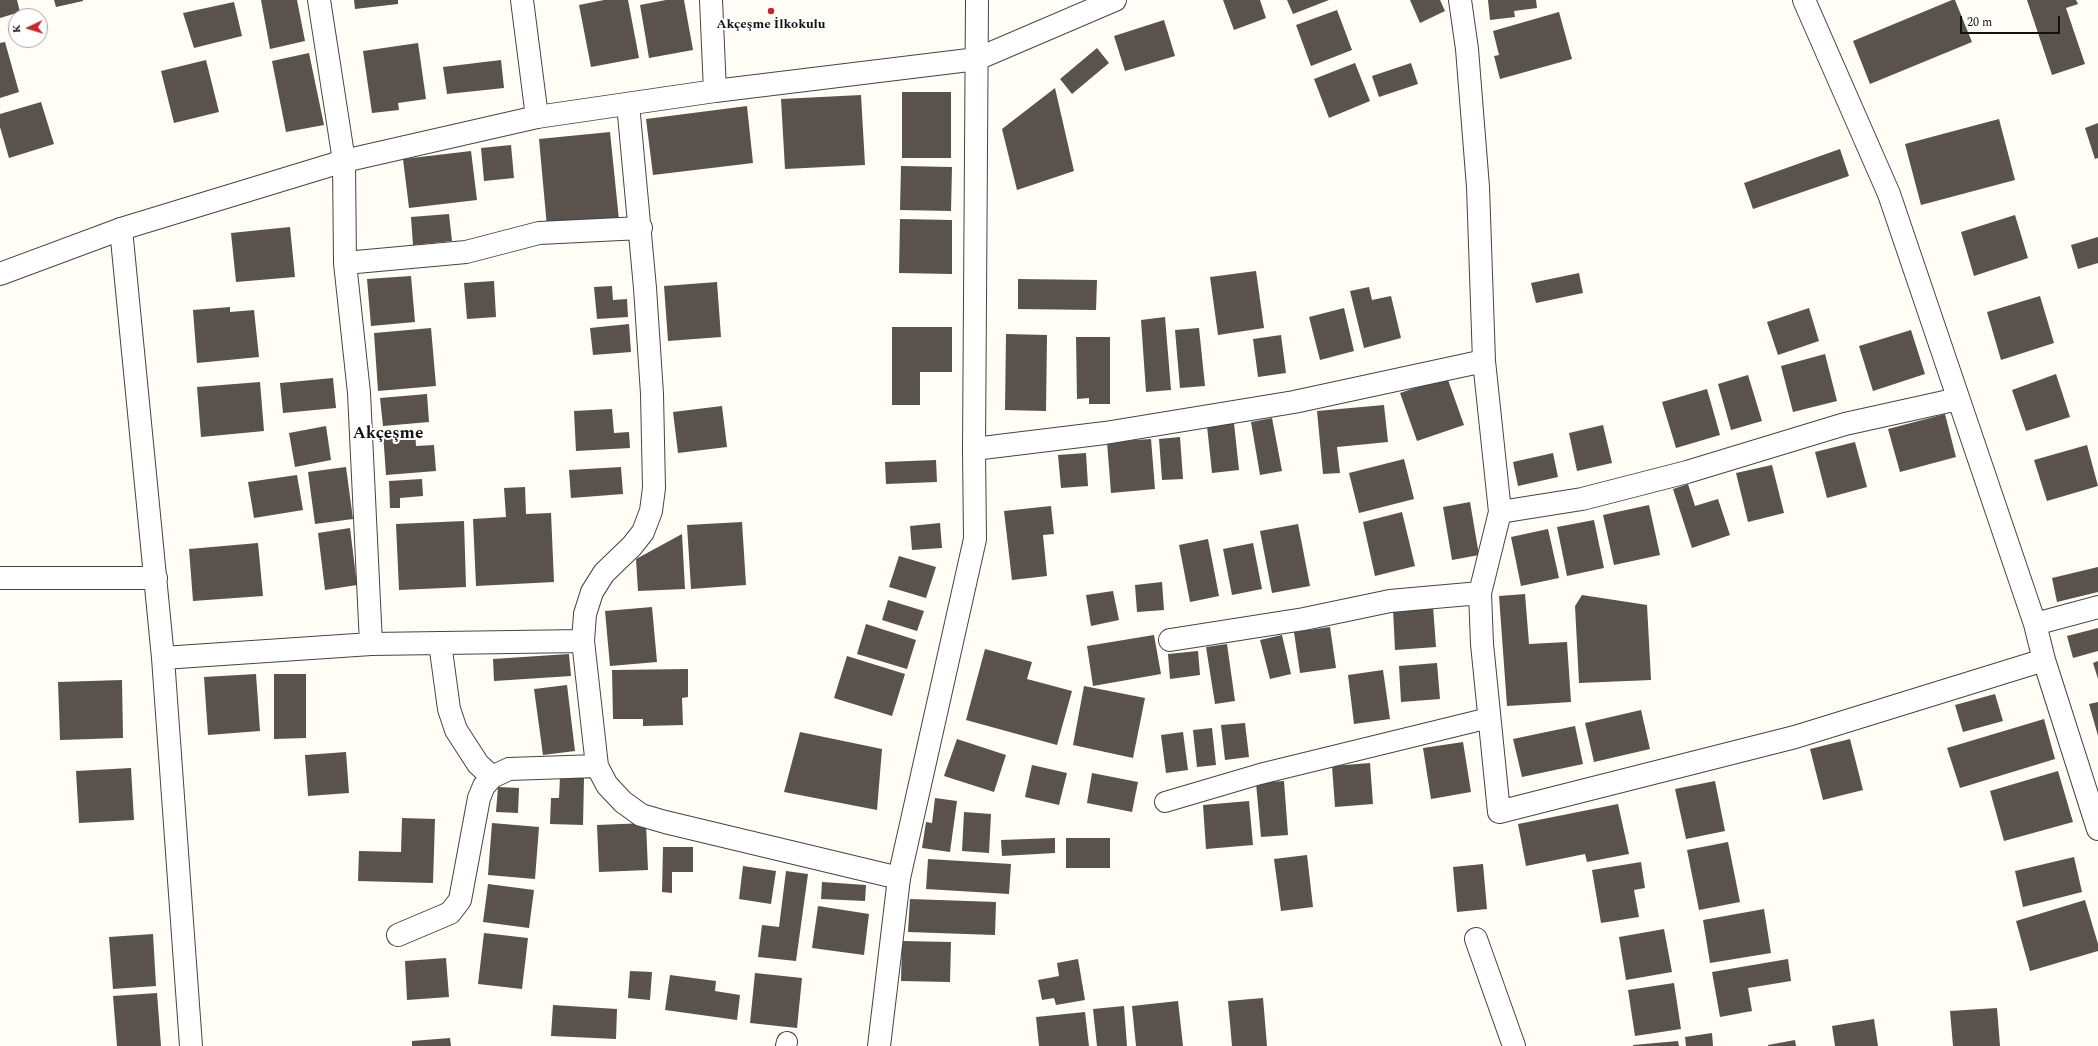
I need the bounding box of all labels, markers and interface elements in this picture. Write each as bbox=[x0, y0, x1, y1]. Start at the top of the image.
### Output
marker: Akçeşme İlkokulu bbox=[766, 6, 776, 16]
north arrow bbox=[8, 8, 48, 48]
scale bar bbox=[1962, 8, 2062, 34]
text: 20 m bbox=[1967, 13, 1992, 32]
place label: Akçeşme İlkokulu bbox=[716, 17, 826, 33]
text: K bbox=[8, 24, 25, 34]
district label: Akçeşme bbox=[353, 425, 423, 445]

